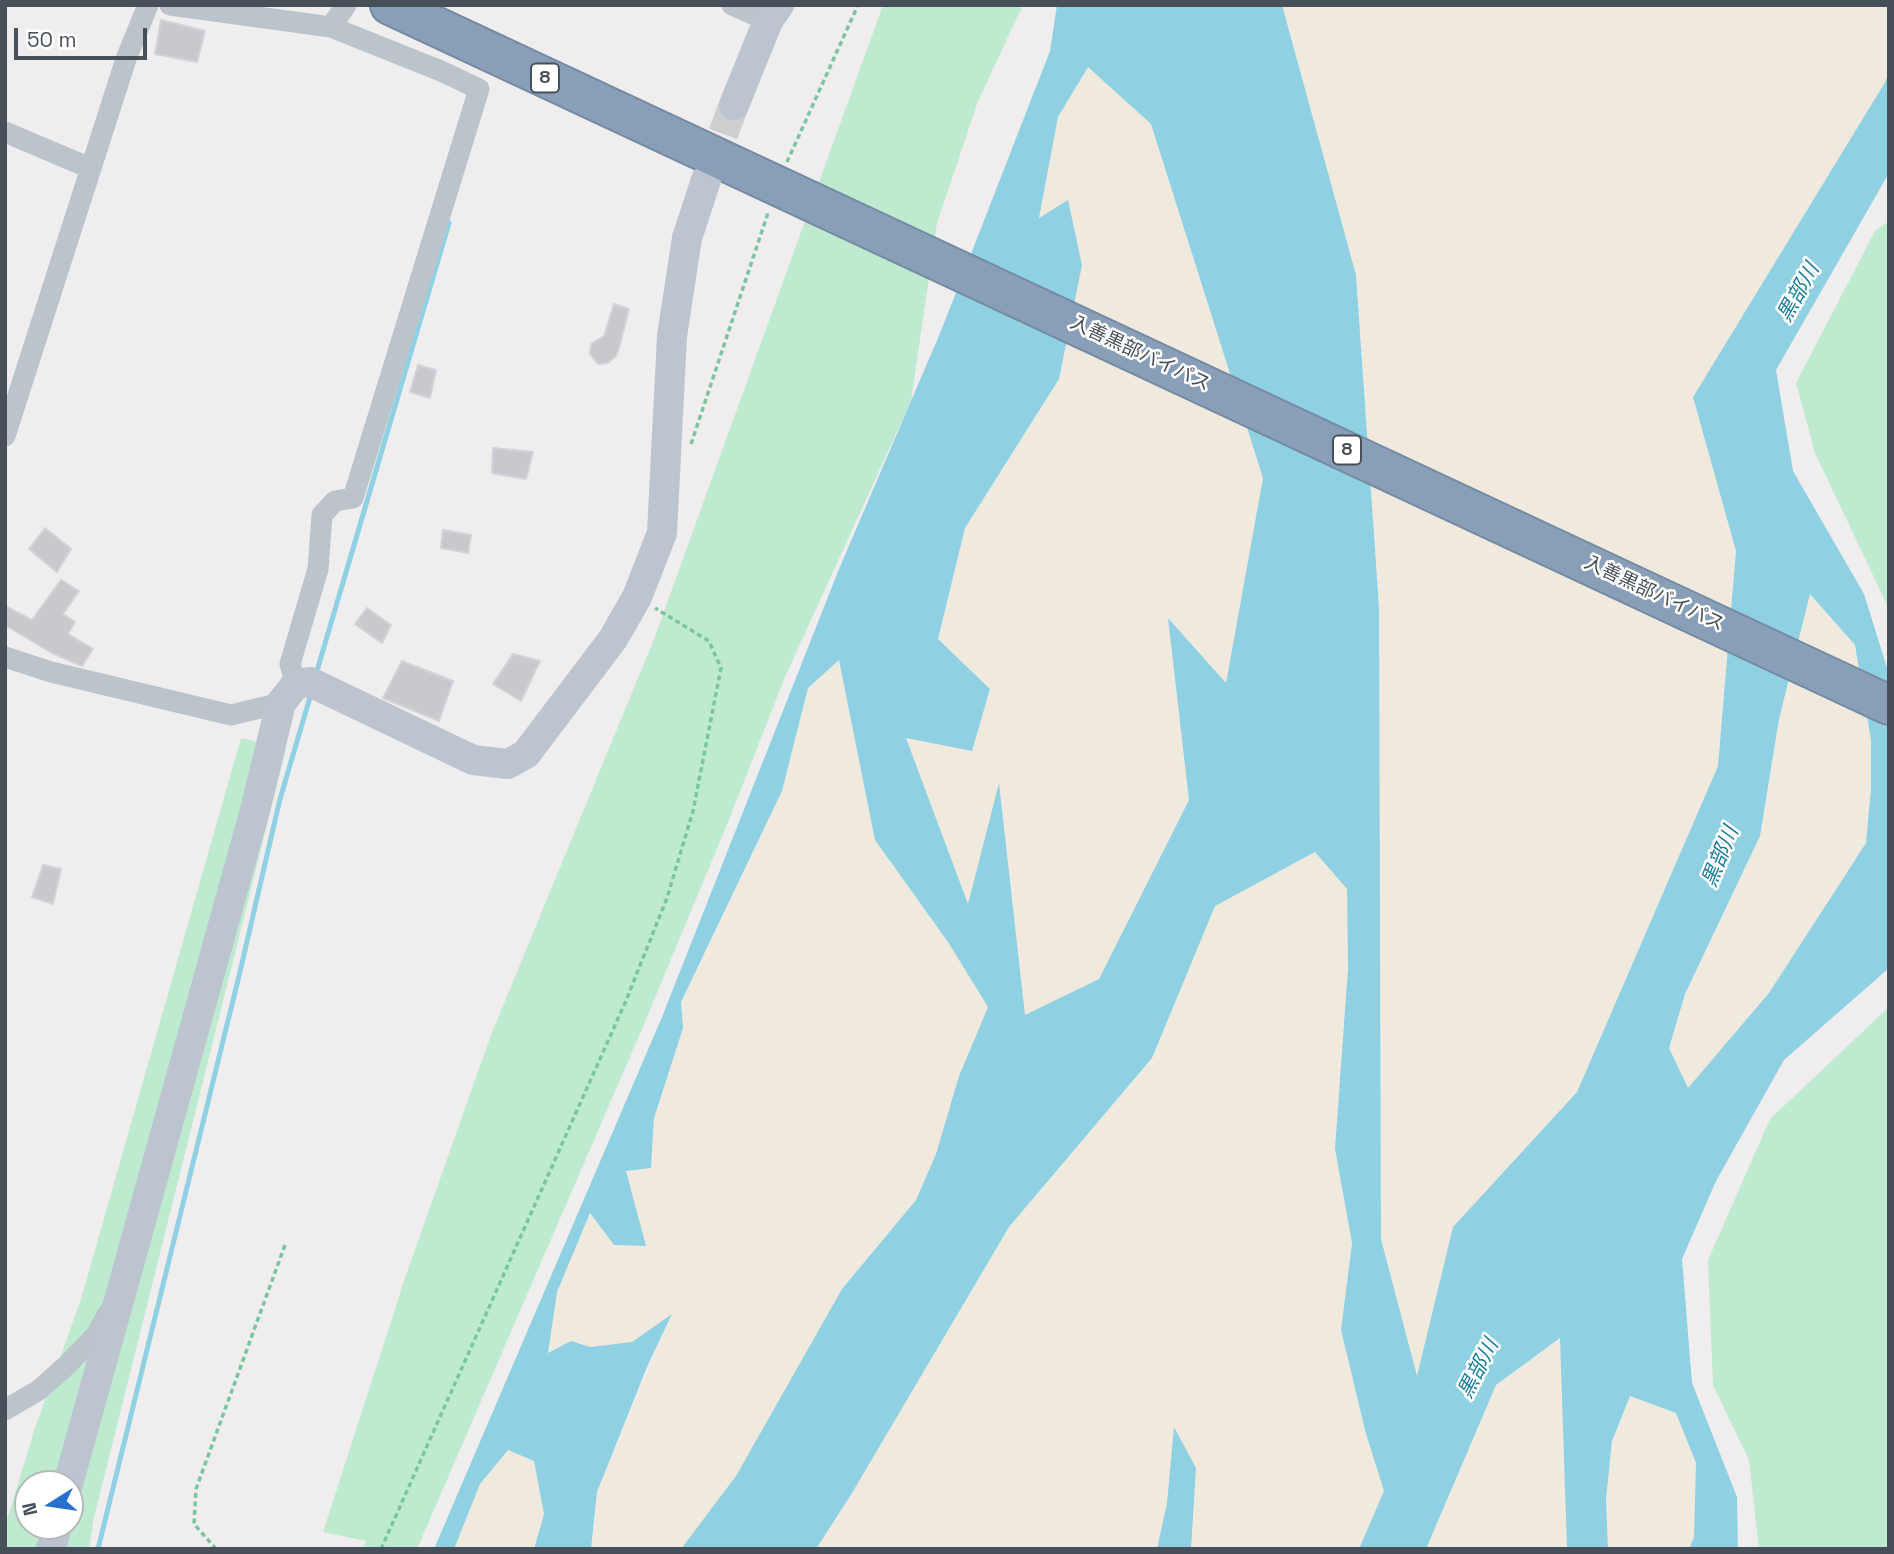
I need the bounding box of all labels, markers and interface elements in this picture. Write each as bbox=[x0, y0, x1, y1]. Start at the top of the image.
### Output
scale bar bbox=[18, 14, 150, 58]
text: 50 m bbox=[27, 26, 77, 53]
road number: 8 bbox=[531, 64, 559, 92]
water label: 黒部川 bbox=[1773, 259, 1825, 327]
street label: 入善黒部バイパス bbox=[1066, 312, 1214, 396]
road number: 8 bbox=[1333, 436, 1361, 464]
street label: 入善黒部バイパス bbox=[1580, 552, 1728, 636]
water label: 黒部川 bbox=[1698, 823, 1744, 891]
water label: 黒部川 bbox=[1453, 1335, 1505, 1403]
north arrow bbox=[14, 1470, 84, 1540]
text: N bbox=[16, 1500, 43, 1518]

